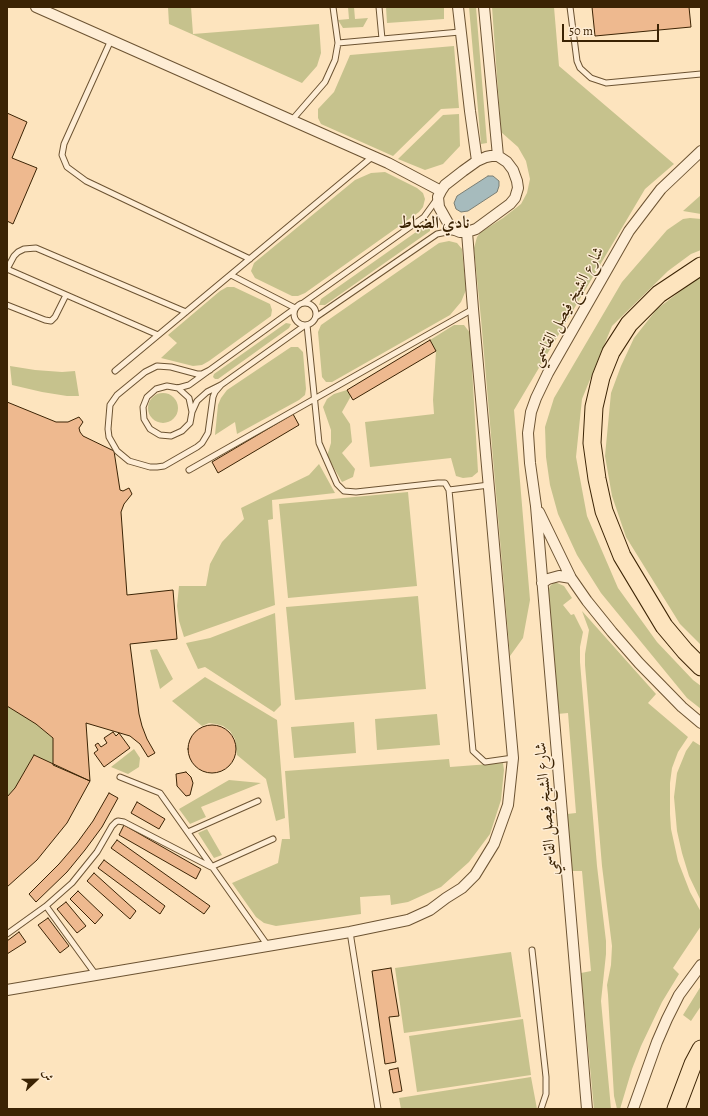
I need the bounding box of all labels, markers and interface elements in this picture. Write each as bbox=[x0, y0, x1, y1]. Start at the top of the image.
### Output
scale bar bbox=[564, 16, 661, 42]
text: 50 m bbox=[569, 23, 593, 39]
district label: نادي الضباط bbox=[398, 214, 470, 234]
street label: شارع الشيخ فيصل القاسمي bbox=[527, 244, 609, 370]
street label: شارع الشيخ فيصل القاسمي bbox=[532, 742, 562, 876]
north arrow bbox=[16, 1060, 56, 1100]
text: ش bbox=[39, 1067, 57, 1083]

